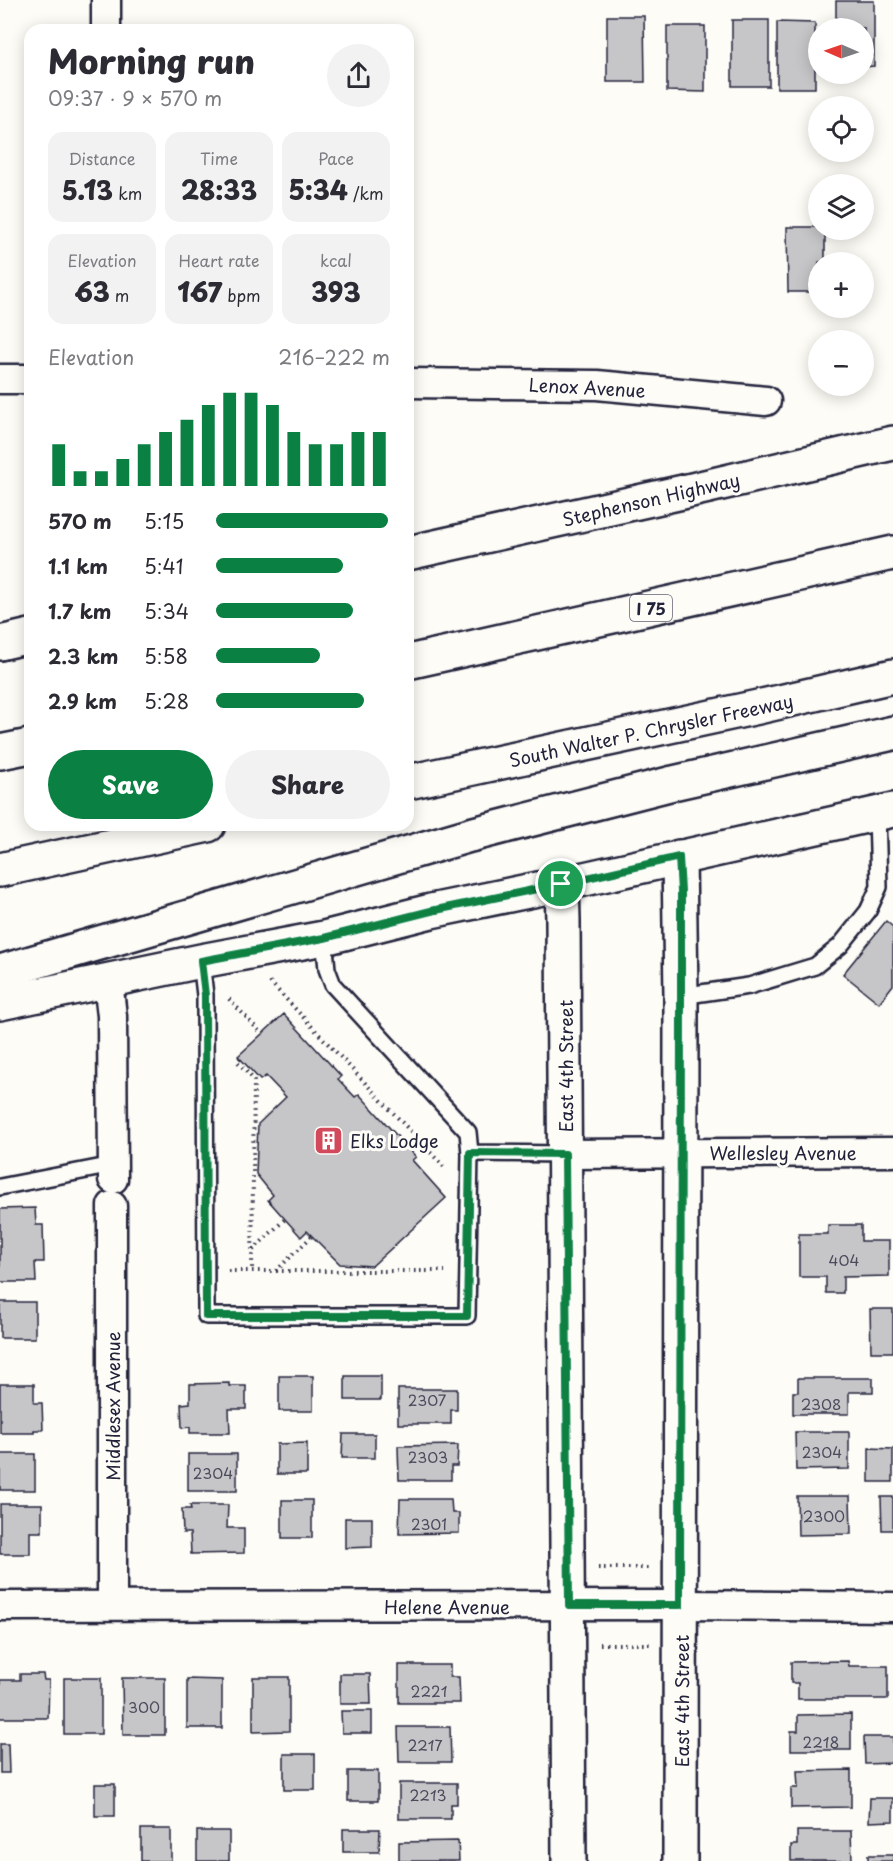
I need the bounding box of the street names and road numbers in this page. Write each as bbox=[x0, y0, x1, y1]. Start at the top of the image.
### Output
street label: Lenox Avenue bbox=[528, 370, 646, 404]
street label: Stephenson Highway bbox=[560, 465, 742, 533]
road number: I 75 bbox=[630, 595, 672, 621]
street label: South Walter P. Chrysler Freeway bbox=[507, 687, 795, 773]
street label: East 4th Street bbox=[552, 1000, 579, 1132]
street label: Wellesley Avenue bbox=[710, 1139, 857, 1166]
street label: Middlesex Avenue bbox=[99, 1331, 126, 1481]
street label: Helene Avenue bbox=[384, 1593, 510, 1620]
street label: East 4th Street bbox=[668, 1635, 695, 1767]

